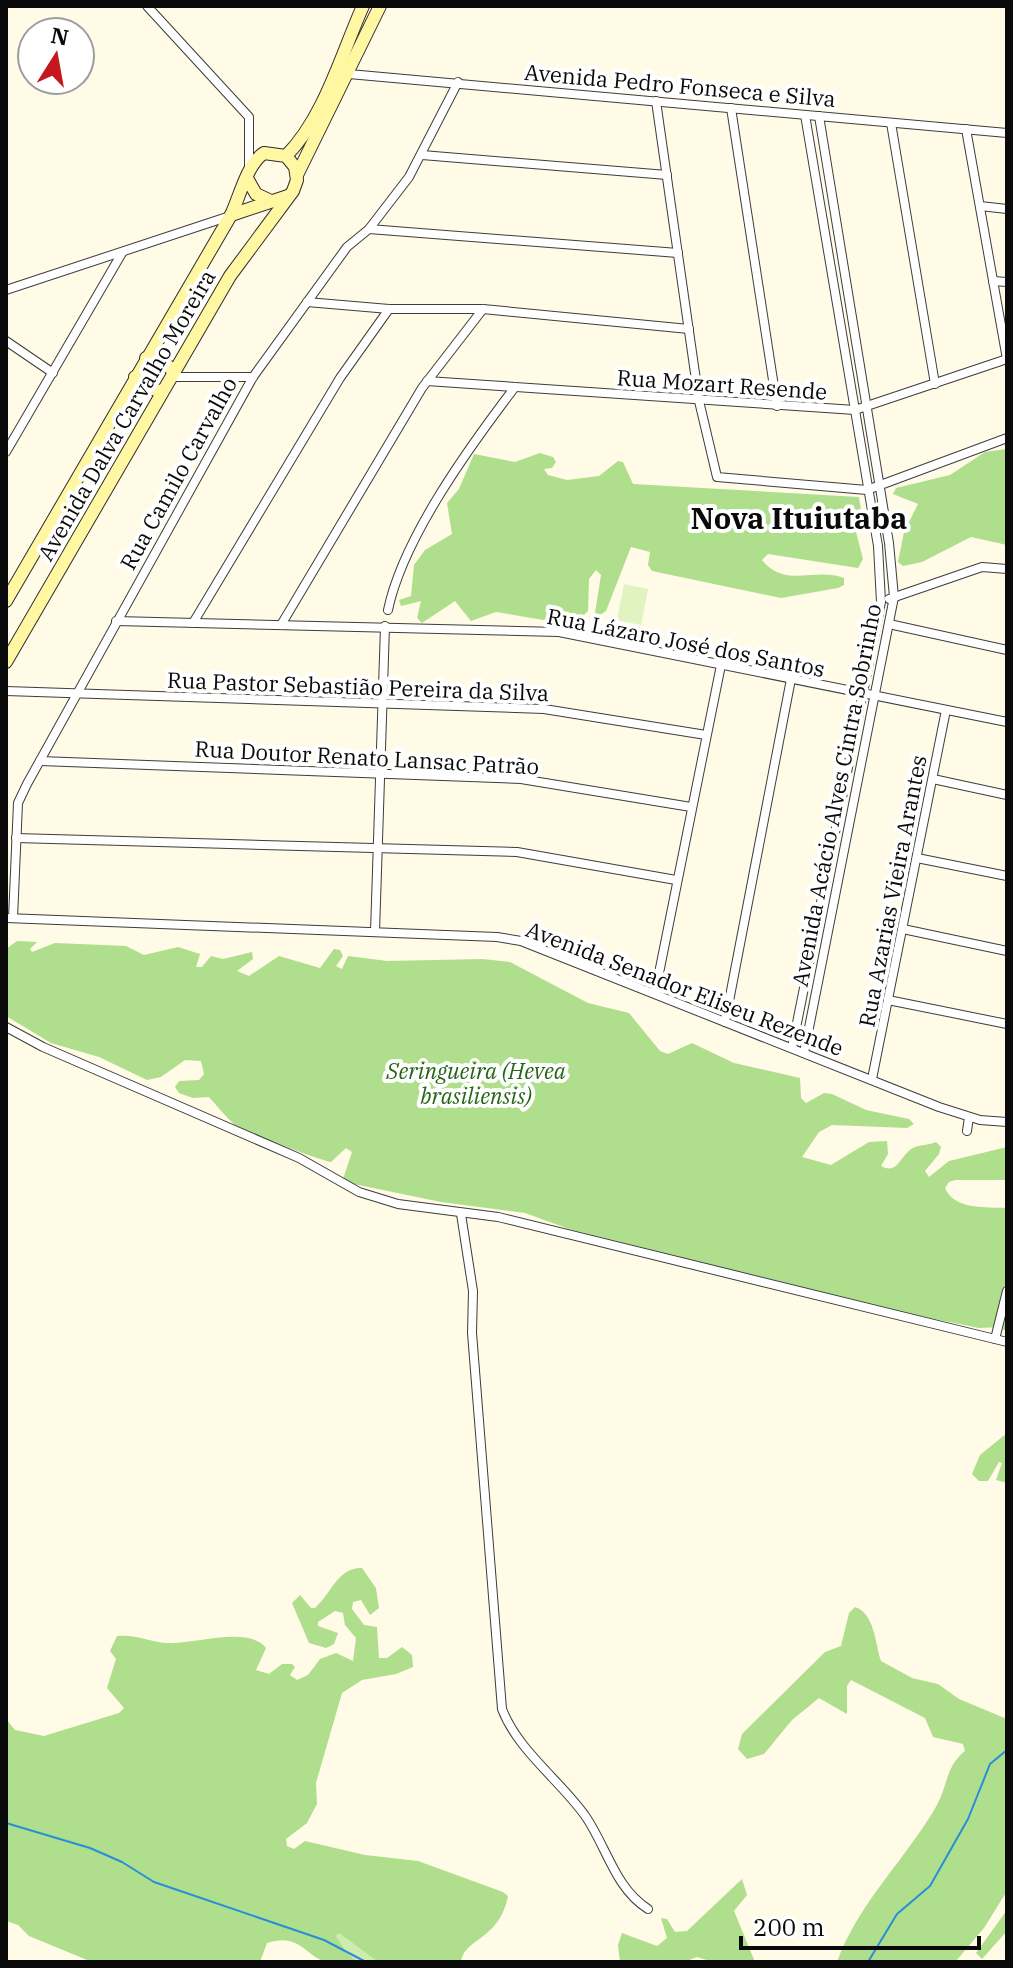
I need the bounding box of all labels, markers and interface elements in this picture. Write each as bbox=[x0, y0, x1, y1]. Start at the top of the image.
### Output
north arrow bbox=[16, 16, 96, 96]
text: N bbox=[49, 20, 71, 52]
street label: Avenida Pedro Fonseca e Silva bbox=[523, 57, 837, 113]
street label: Avenida Dalva Carvalho Moreira bbox=[31, 264, 221, 566]
street label: Rua Mozart Resende bbox=[616, 362, 828, 406]
street label: Rua Camilo Carvalho bbox=[113, 371, 243, 575]
district label: Nova Ituiutaba bbox=[691, 498, 907, 537]
street label: Rua Lázaro José dos Santos bbox=[545, 601, 827, 683]
street label: Avenida Acácio Alves Cintra Sobrinho bbox=[785, 601, 887, 989]
street label: Rua Pastor Sebastião Pereira da Silva bbox=[166, 665, 550, 707]
street label: Rua Doutor Renato Lansac Patrão bbox=[194, 733, 540, 781]
street label: Rua Azarias Vieira Arantes bbox=[851, 753, 933, 1029]
street label: Avenida Senador Eliseu Rezende bbox=[522, 914, 848, 1062]
park label: Seringueira (Hevea brasiliensis) bbox=[385, 1056, 566, 1110]
scale bar bbox=[741, 1900, 979, 1950]
text: 200 m bbox=[753, 1911, 825, 1943]

